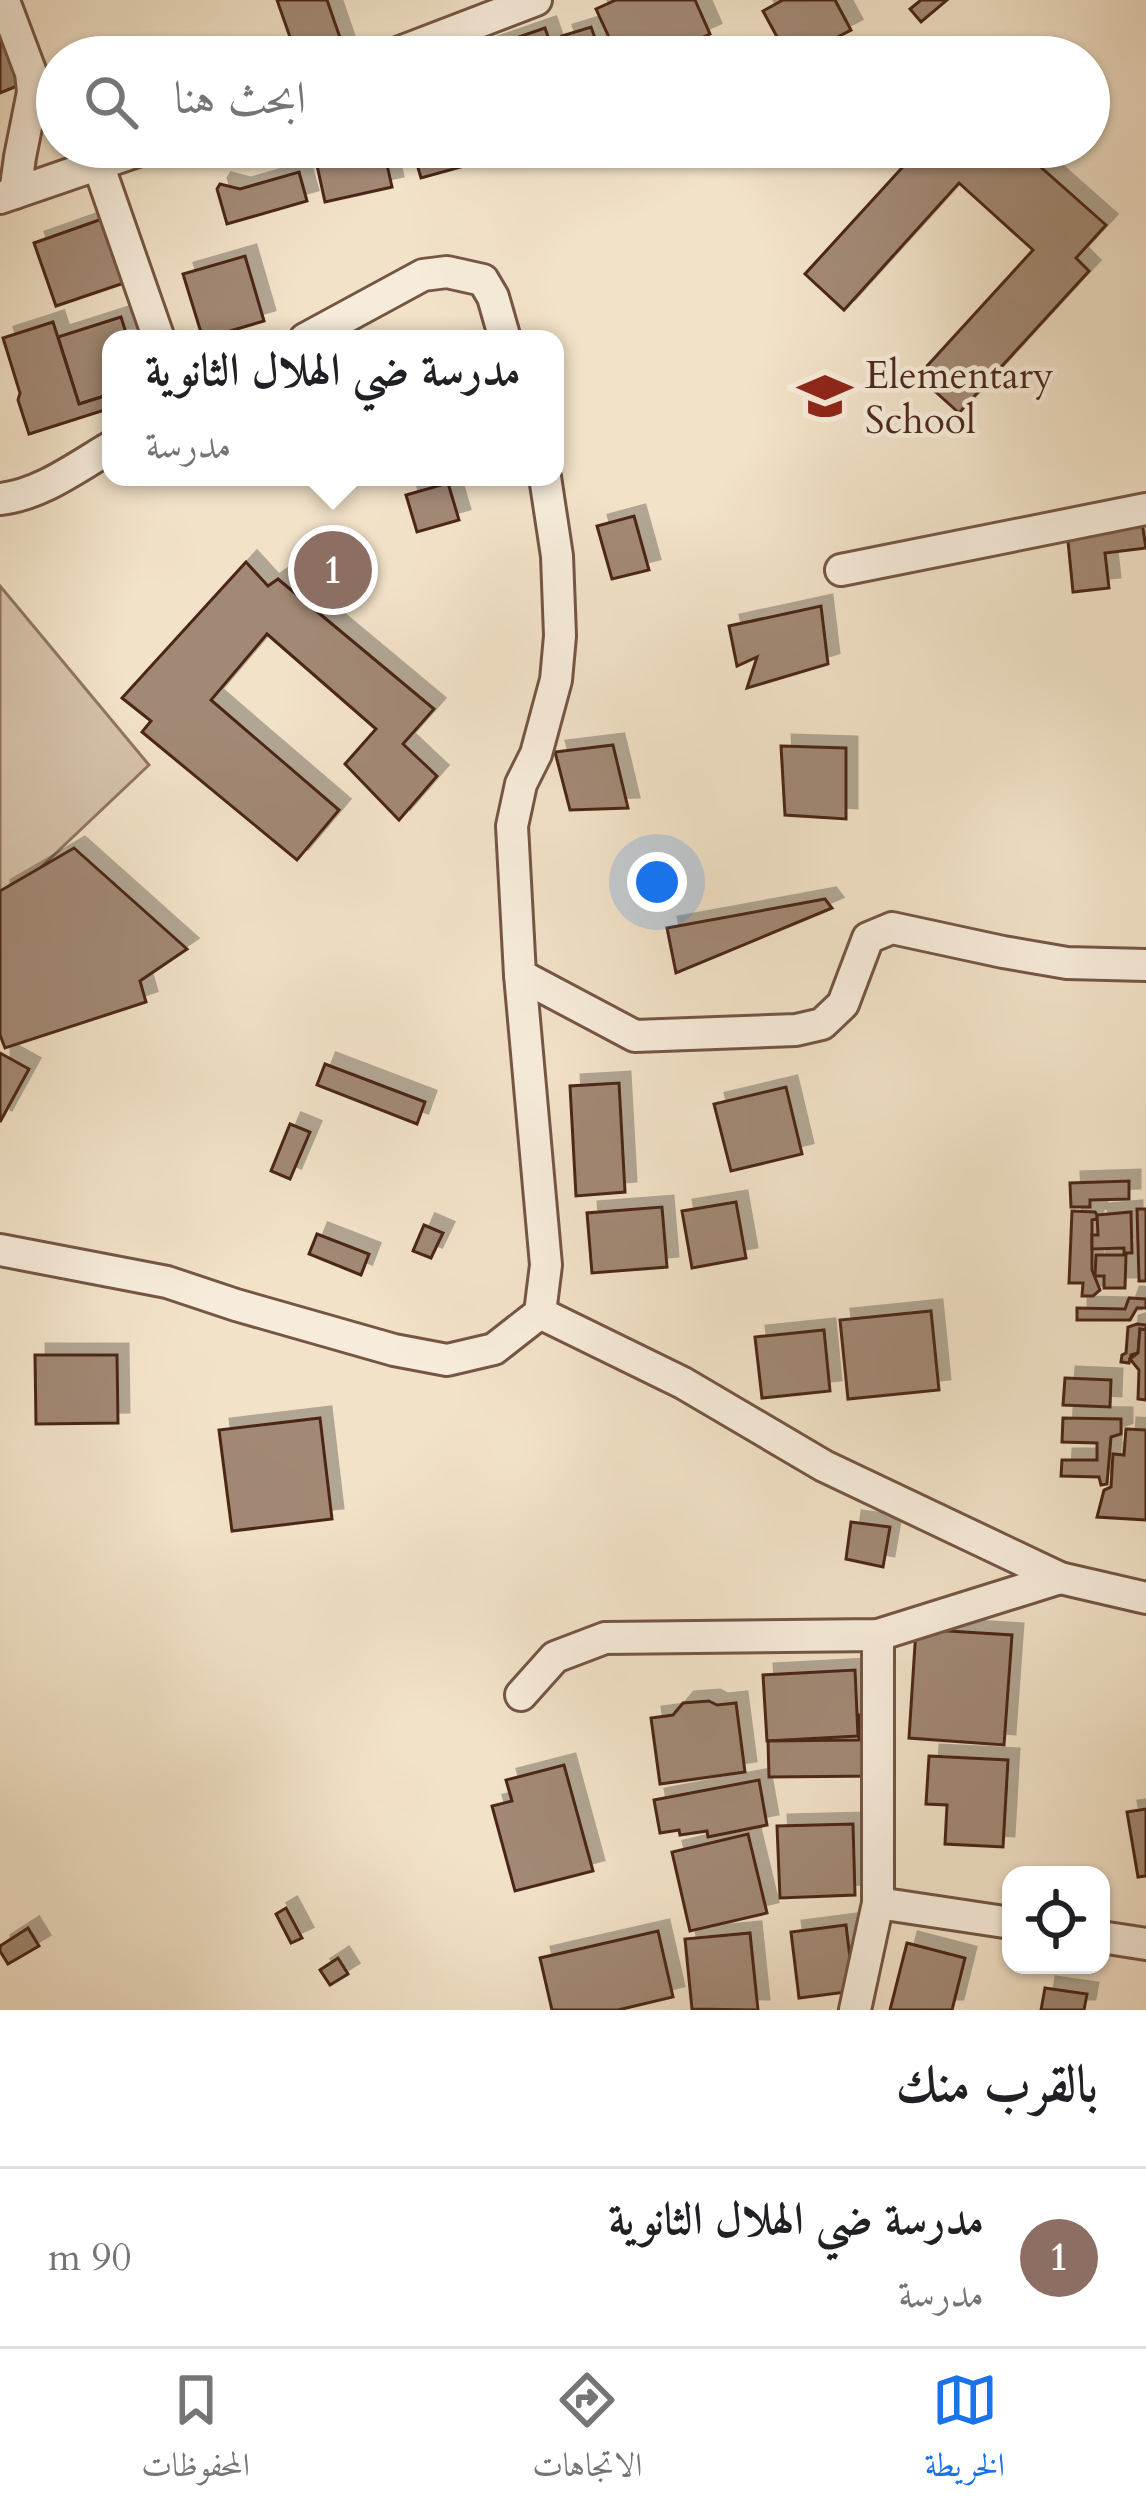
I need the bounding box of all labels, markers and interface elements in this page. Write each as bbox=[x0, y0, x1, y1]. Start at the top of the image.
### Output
search box bbox=[36, 36, 1110, 168]
text: ابحث هنا bbox=[174, 68, 306, 129]
icon: search bbox=[78, 69, 144, 135]
popup bbox=[102, 330, 564, 486]
text: مدرسة ضي الهلال الثانوية bbox=[145, 340, 521, 401]
place label: Elementary School bbox=[865, 349, 1054, 447]
school or university icon: Elementary School bbox=[796, 367, 854, 425]
text: مدرسة bbox=[145, 419, 231, 472]
pin: 1 bbox=[294, 525, 372, 615]
your location bbox=[627, 852, 687, 912]
map controls bbox=[1002, 1866, 1110, 1974]
button: locate bbox=[1002, 1866, 1110, 1974]
text: بالقرب منك bbox=[896, 2050, 1098, 2120]
text: مدرسة ضي الهلال الثانوية bbox=[609, 2189, 984, 2250]
text: 90 m bbox=[48, 2231, 131, 2284]
text: 1 bbox=[1049, 2231, 1069, 2284]
text: مدرسة bbox=[898, 2268, 984, 2321]
tab: المحفوظات bbox=[141, 2367, 250, 2497]
tab: الاتجاهات bbox=[532, 2367, 642, 2497]
tab: الخريطة bbox=[925, 2367, 1005, 2497]

